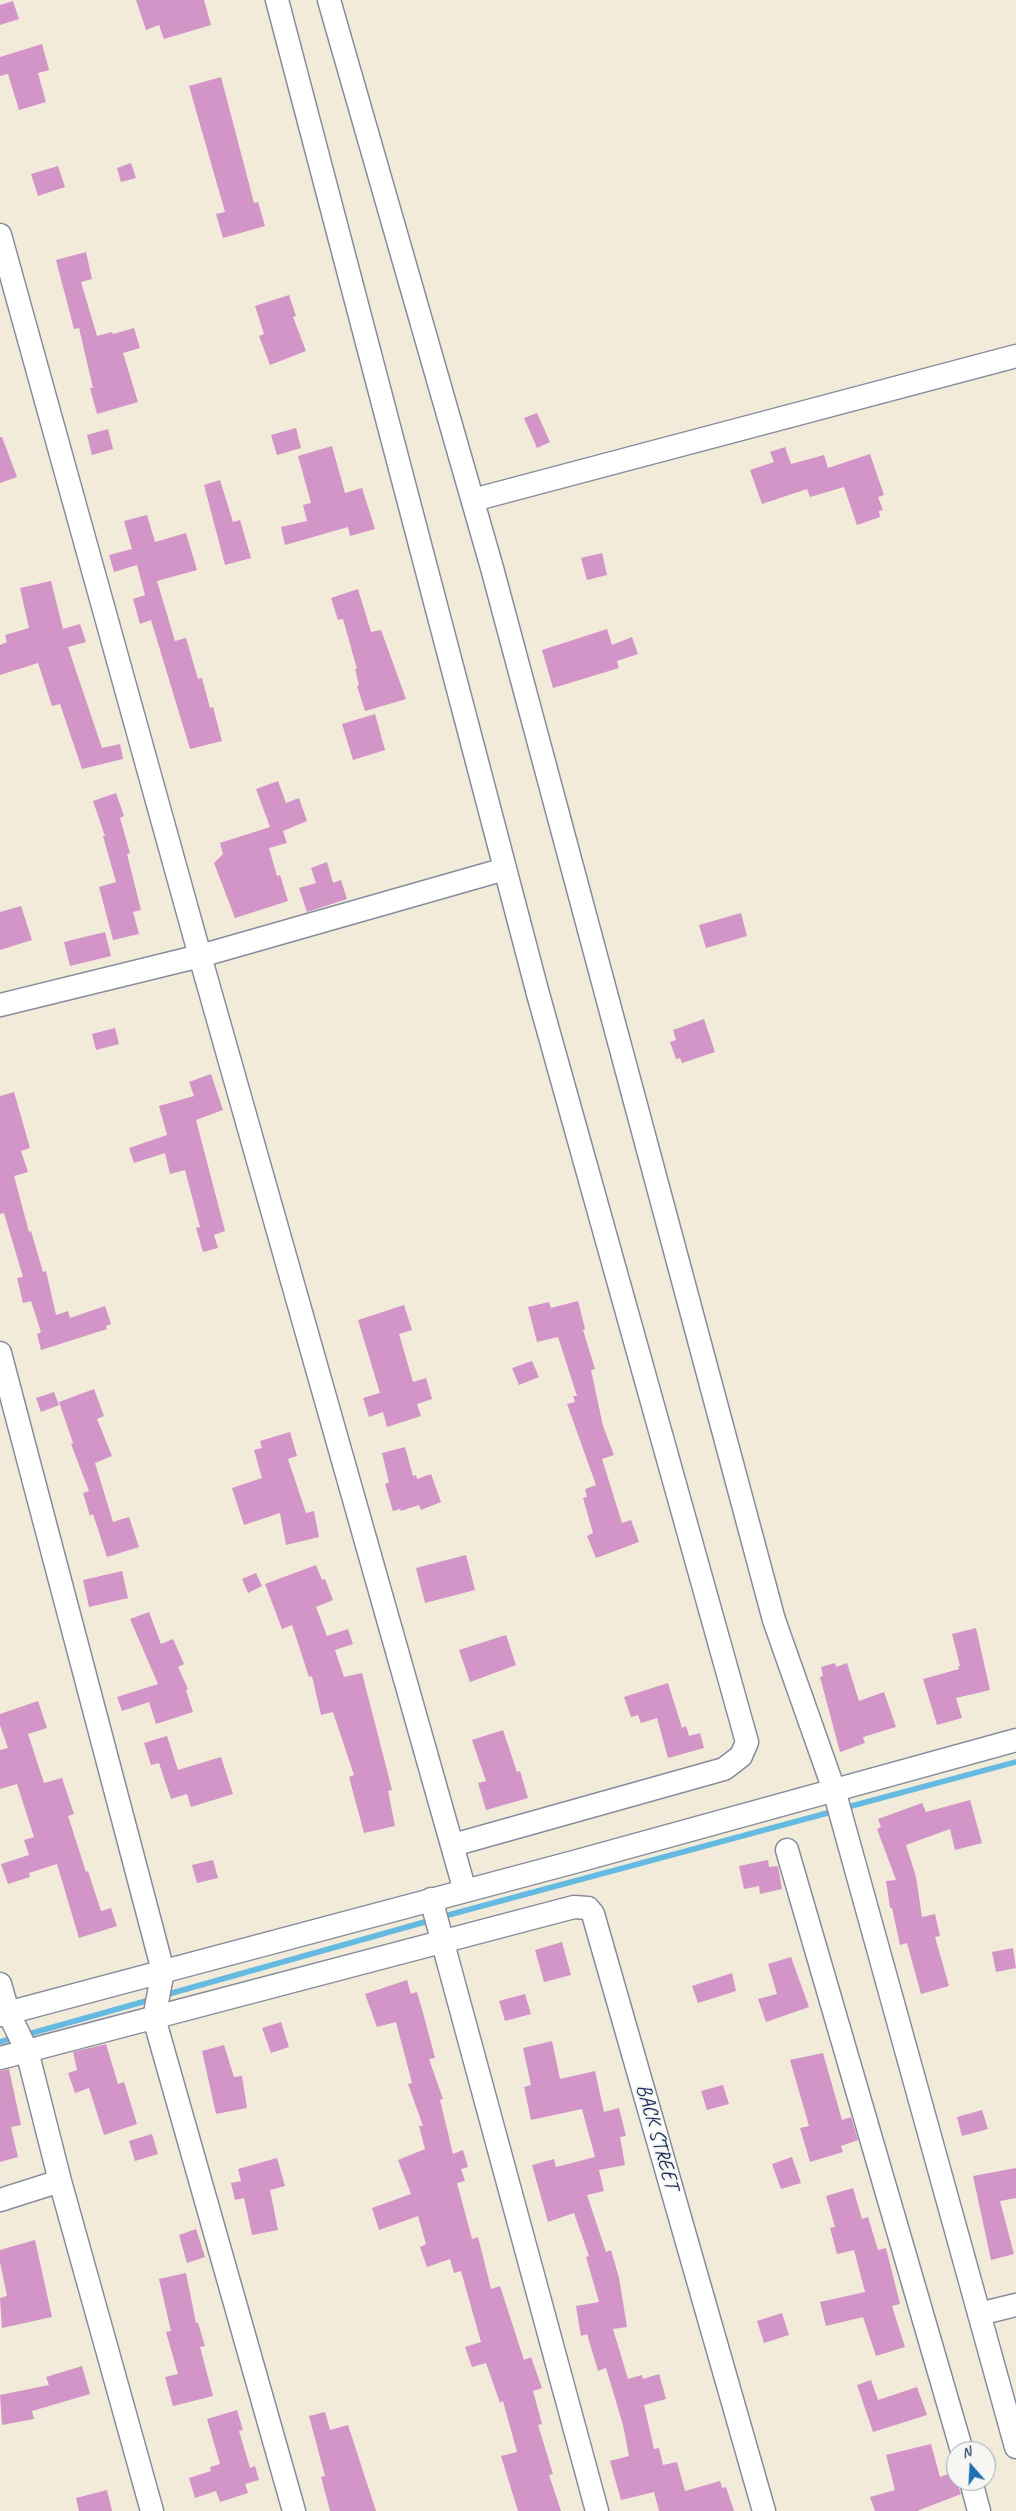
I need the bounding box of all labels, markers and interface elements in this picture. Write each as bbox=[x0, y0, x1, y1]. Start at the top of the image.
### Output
street label: BACK STREET bbox=[630, 2081, 684, 2193]
north arrow bbox=[946, 2441, 996, 2491]
text: N bbox=[959, 2443, 973, 2462]

